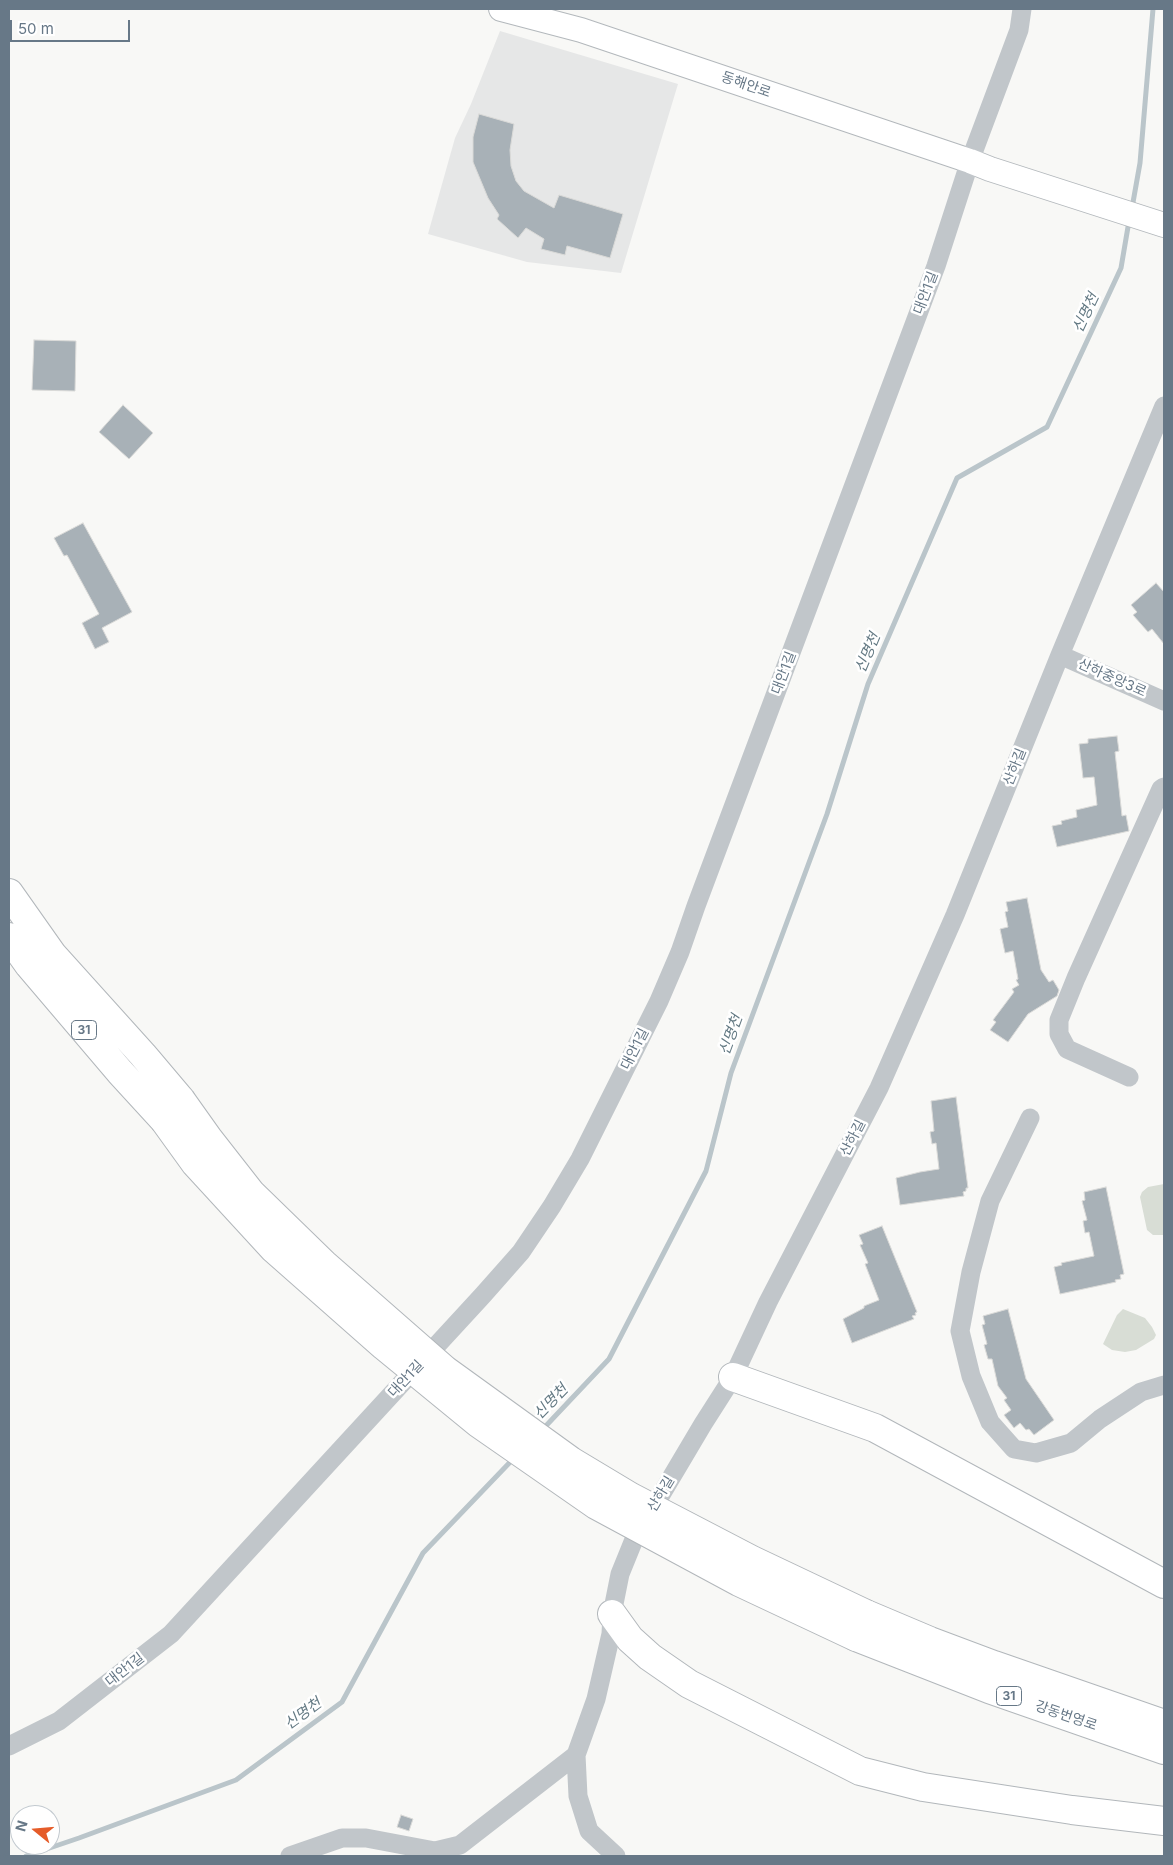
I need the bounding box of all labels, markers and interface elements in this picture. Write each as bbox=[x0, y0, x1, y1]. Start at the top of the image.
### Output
scale bar bbox=[12, 10, 132, 42]
text: 50 m bbox=[18, 19, 54, 38]
street label: 동해안로 bbox=[719, 69, 773, 101]
street label: 대안1길 bbox=[910, 269, 942, 317]
water label: 신명천 bbox=[1069, 290, 1103, 336]
water label: 신명천 bbox=[852, 630, 884, 676]
street label: 대안1길 bbox=[768, 649, 800, 697]
street label: 산하중앙3로 bbox=[1075, 655, 1149, 701]
street label: 산하길 bbox=[1000, 746, 1030, 788]
water label: 신명천 bbox=[715, 1012, 747, 1058]
road number: 31 bbox=[72, 1020, 96, 1040]
street label: 대안1길 bbox=[617, 1025, 653, 1073]
street label: 산하길 bbox=[837, 1117, 869, 1159]
street label: 대안1길 bbox=[385, 1357, 427, 1401]
water label: 신명천 bbox=[530, 1381, 572, 1423]
street label: 산하길 bbox=[644, 1473, 678, 1515]
street label: 대안1길 bbox=[102, 1650, 148, 1690]
road number: 31 bbox=[996, 1686, 1022, 1705]
water label: 신명천 bbox=[281, 1695, 325, 1733]
street label: 강동번영로 bbox=[1033, 1698, 1099, 1734]
north arrow bbox=[10, 1805, 60, 1855]
text: N bbox=[11, 1818, 31, 1833]

